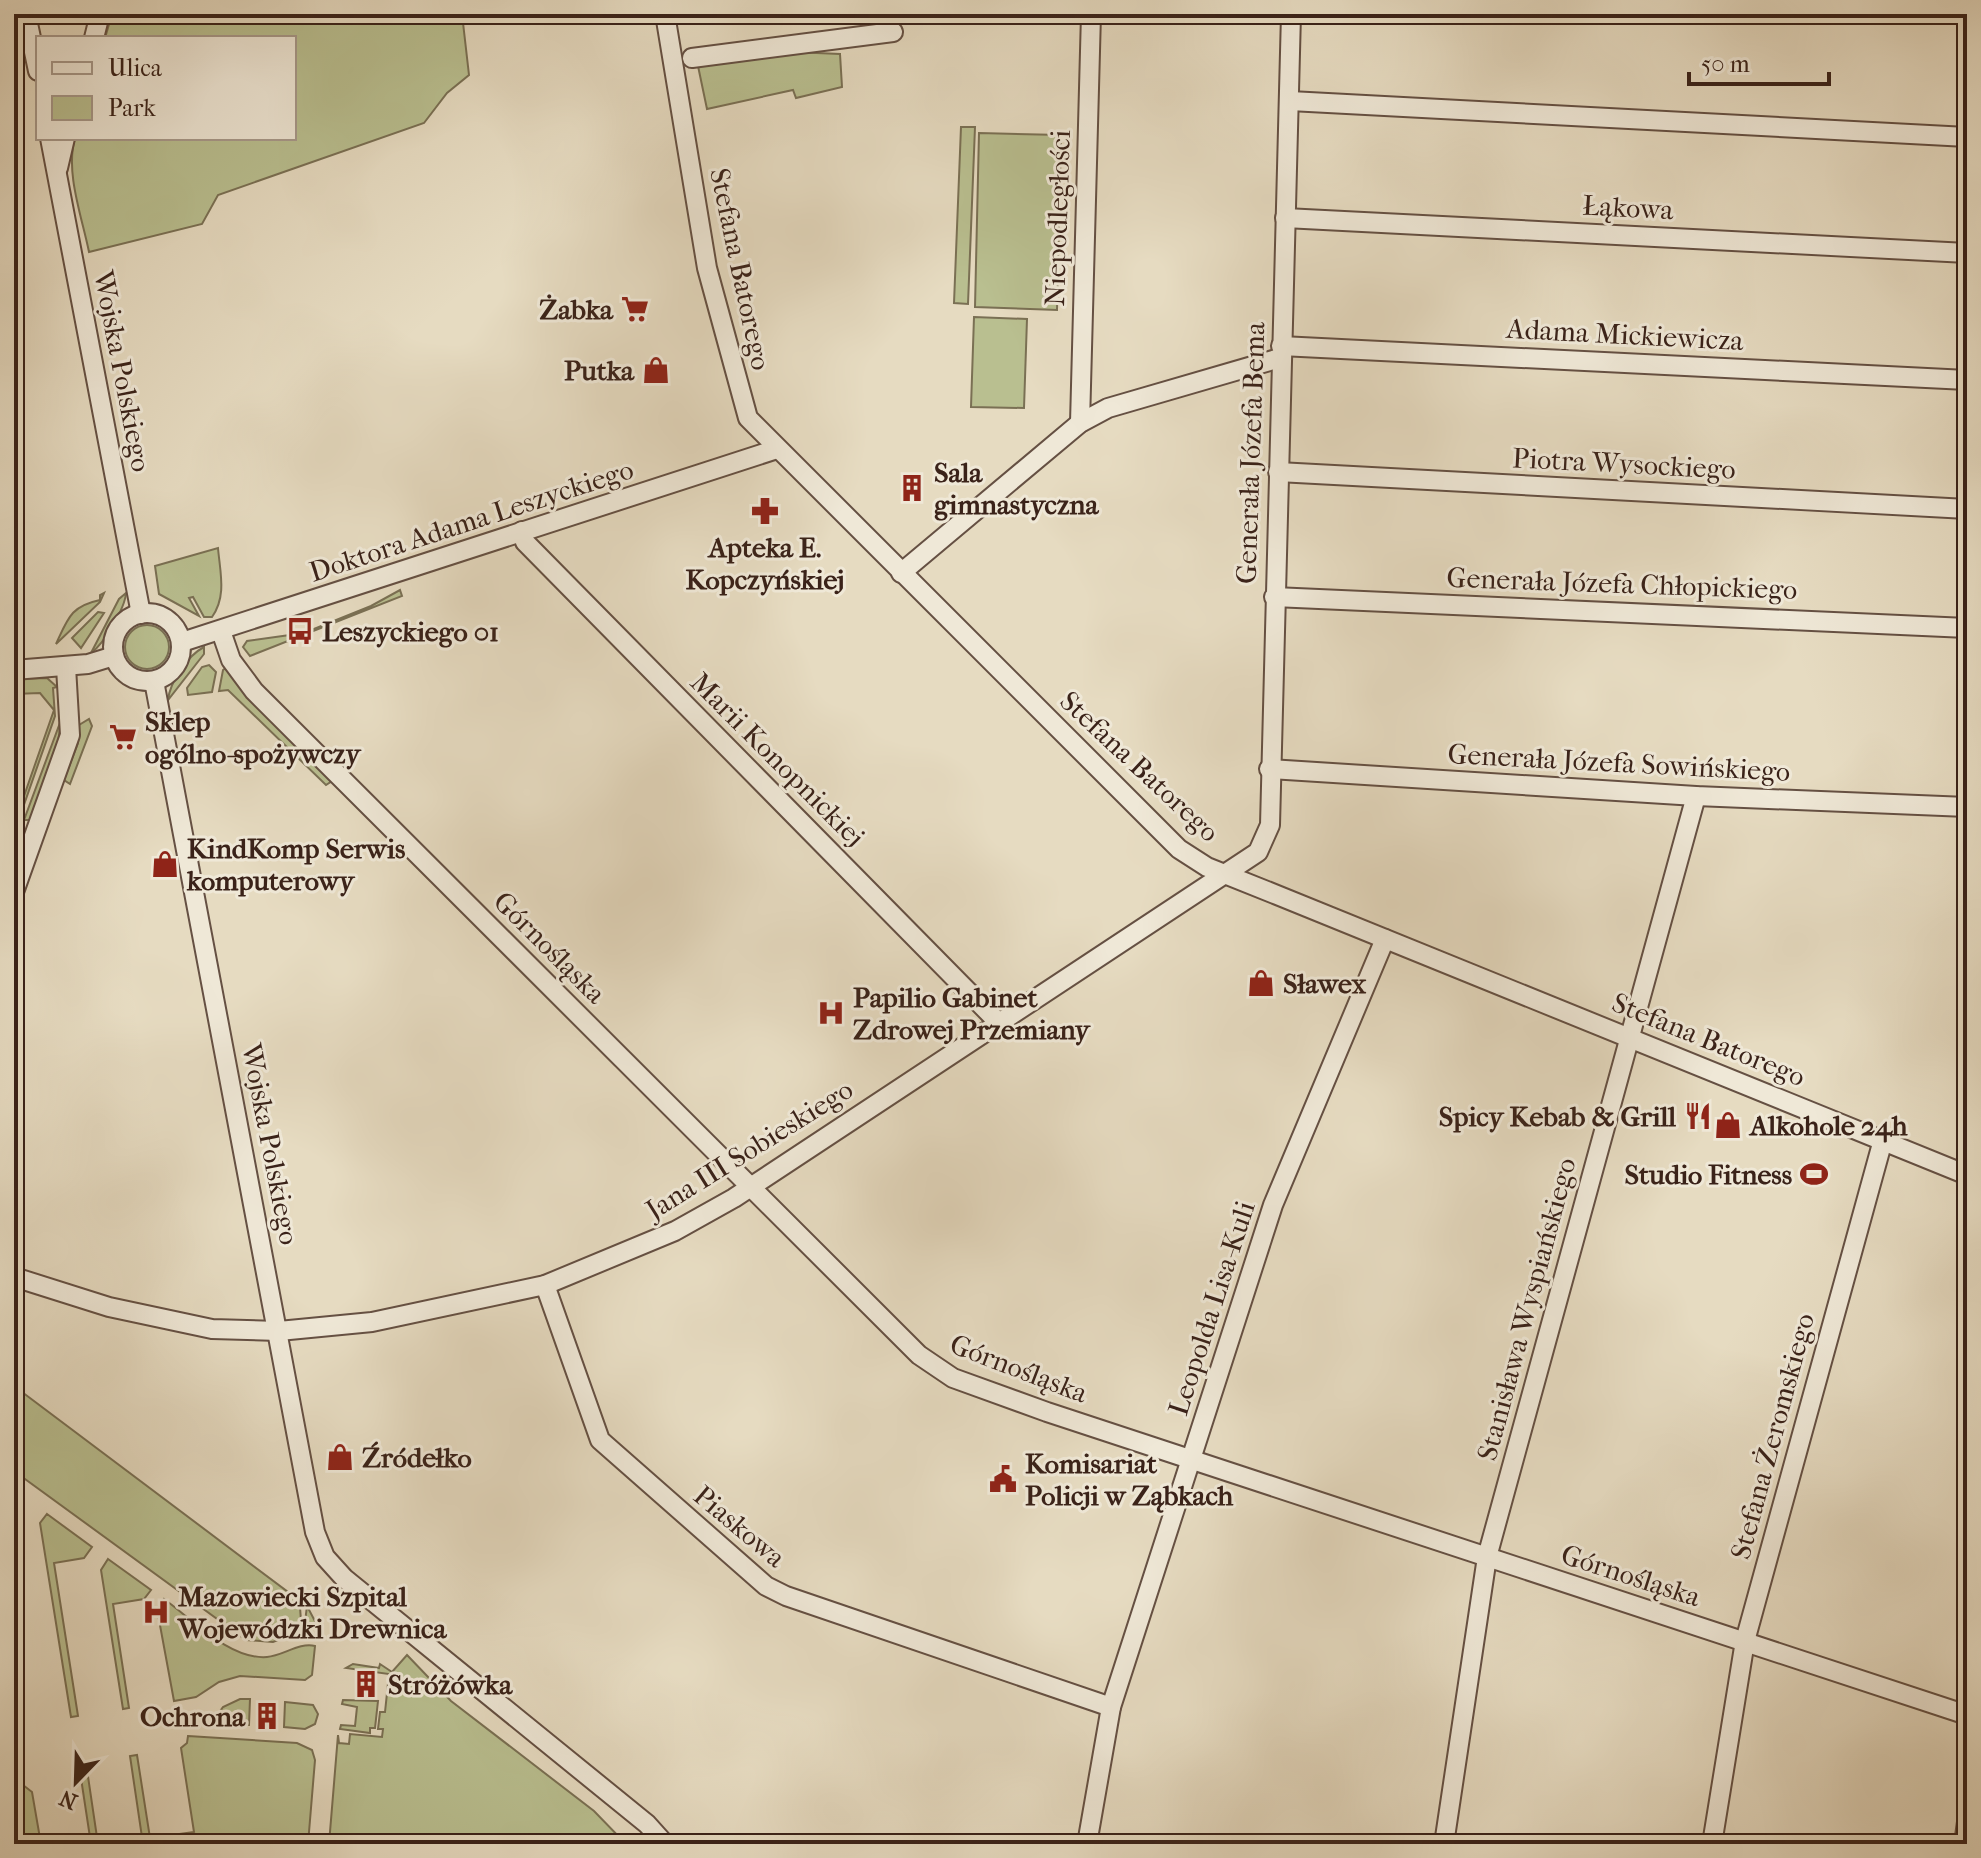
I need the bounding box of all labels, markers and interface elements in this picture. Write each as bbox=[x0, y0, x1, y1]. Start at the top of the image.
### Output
legend bbox=[36, 36, 296, 140]
scale bar bbox=[1689, 36, 1829, 86]
text: 50 m bbox=[1701, 50, 1750, 78]
text: Ulica bbox=[108, 54, 163, 82]
text: Park bbox=[108, 94, 156, 122]
street label: Niepodległości bbox=[1038, 129, 1077, 307]
street label: Stefana Batorego bbox=[703, 165, 778, 373]
street label: Łąkowa bbox=[1582, 189, 1675, 227]
street label: Wojska Polskiego bbox=[87, 267, 158, 474]
place label: Żabka bbox=[539, 293, 614, 326]
supermarket icon: Żabka bbox=[620, 294, 650, 324]
street label: Adama Mickiewicza bbox=[1505, 312, 1745, 357]
street label: Generała Józefa Bema bbox=[1229, 320, 1272, 585]
place label: Putka bbox=[564, 354, 635, 387]
shop icon: Putka bbox=[641, 355, 671, 385]
street label: Piotra Wysockiego bbox=[1511, 441, 1737, 486]
street label: Doktora Adama Leszyckiego bbox=[305, 452, 637, 589]
place label: Sala gimnastyczna bbox=[934, 456, 1100, 521]
building icon: Sala gimnastyczna bbox=[897, 473, 927, 503]
pharmacy icon: Apteka E. Kopczyńskiej bbox=[750, 496, 780, 526]
place label: Apteka E. Kopczyńskiej bbox=[686, 531, 844, 596]
street label: Generała Józefa Chłopickiego bbox=[1446, 561, 1798, 606]
place label: Leszyckiego 01 bbox=[322, 615, 499, 648]
bus stop icon: Leszyckiego 01 bbox=[285, 616, 315, 646]
street label: Marii Konopnickiej bbox=[684, 666, 871, 853]
street label: Stefana Batorego bbox=[1053, 684, 1226, 849]
place label: Sklep ogólno-spożywczy bbox=[145, 705, 362, 770]
supermarket icon: Sklep ogólno-spożywczy bbox=[108, 722, 138, 752]
street label: Generała Józefa Sowińskiego bbox=[1447, 737, 1791, 788]
place label: KindKomp Serwis komputerowy bbox=[186, 832, 405, 897]
shop icon: KindKomp Serwis komputerowy bbox=[150, 849, 180, 879]
street label: Górnośląska bbox=[486, 885, 613, 1012]
place label: Sławex bbox=[1283, 967, 1367, 1000]
shop icon: Sławex bbox=[1246, 968, 1276, 998]
place label: Papilio Gabinet Zdrowej Przemiany bbox=[853, 981, 1092, 1046]
street label: Stefana Batorego bbox=[1607, 986, 1810, 1093]
hospital icon: Papilio Gabinet Zdrowej Przemiany bbox=[816, 998, 846, 1028]
street label: Wojska Polskiego bbox=[235, 1040, 306, 1247]
street label: Jana III Sobieskiego bbox=[638, 1072, 859, 1227]
place label: Spicy Kebab & Grill bbox=[1439, 1100, 1676, 1133]
restaurant icon: Spicy Kebab & Grill bbox=[1683, 1101, 1713, 1131]
place label: Alkohole 24h bbox=[1748, 1109, 1908, 1143]
shop icon: Alkohole 24h bbox=[1713, 1110, 1743, 1140]
street label: Stanisława Wyspiańskiego bbox=[1470, 1154, 1583, 1464]
place label: Studio Fitness bbox=[1625, 1158, 1792, 1191]
sports icon: Studio Fitness bbox=[1799, 1159, 1829, 1189]
street label: Leopolda Lisa-Kuli bbox=[1161, 1197, 1262, 1419]
street label: Stefana Żeromskiego bbox=[1724, 1310, 1821, 1563]
street label: Górnośląska bbox=[945, 1327, 1093, 1411]
place label: Źródełko bbox=[362, 1441, 472, 1474]
shop icon: Źródełko bbox=[325, 1442, 355, 1472]
place label: Komisariat Policji w Ząbkach bbox=[1025, 1447, 1234, 1513]
public building icon: Komisariat Policji w Ząbkach bbox=[988, 1464, 1018, 1494]
street label: Piaskowa bbox=[687, 1479, 793, 1575]
street label: Górnośląska bbox=[1557, 1537, 1706, 1615]
place label: Mazowiecki Szpital Wojewódzki Drewnica bbox=[177, 1580, 447, 1645]
hospital icon: Mazowiecki Szpital Wojewódzki Drewnica bbox=[141, 1597, 171, 1627]
place label: Stróżówka bbox=[388, 1668, 513, 1701]
building icon: Stróżówka bbox=[351, 1669, 381, 1699]
place label: Ochrona bbox=[140, 1700, 246, 1733]
building icon: Ochrona bbox=[252, 1701, 282, 1731]
north arrow bbox=[36, 1742, 116, 1822]
text: N bbox=[56, 1784, 81, 1815]

